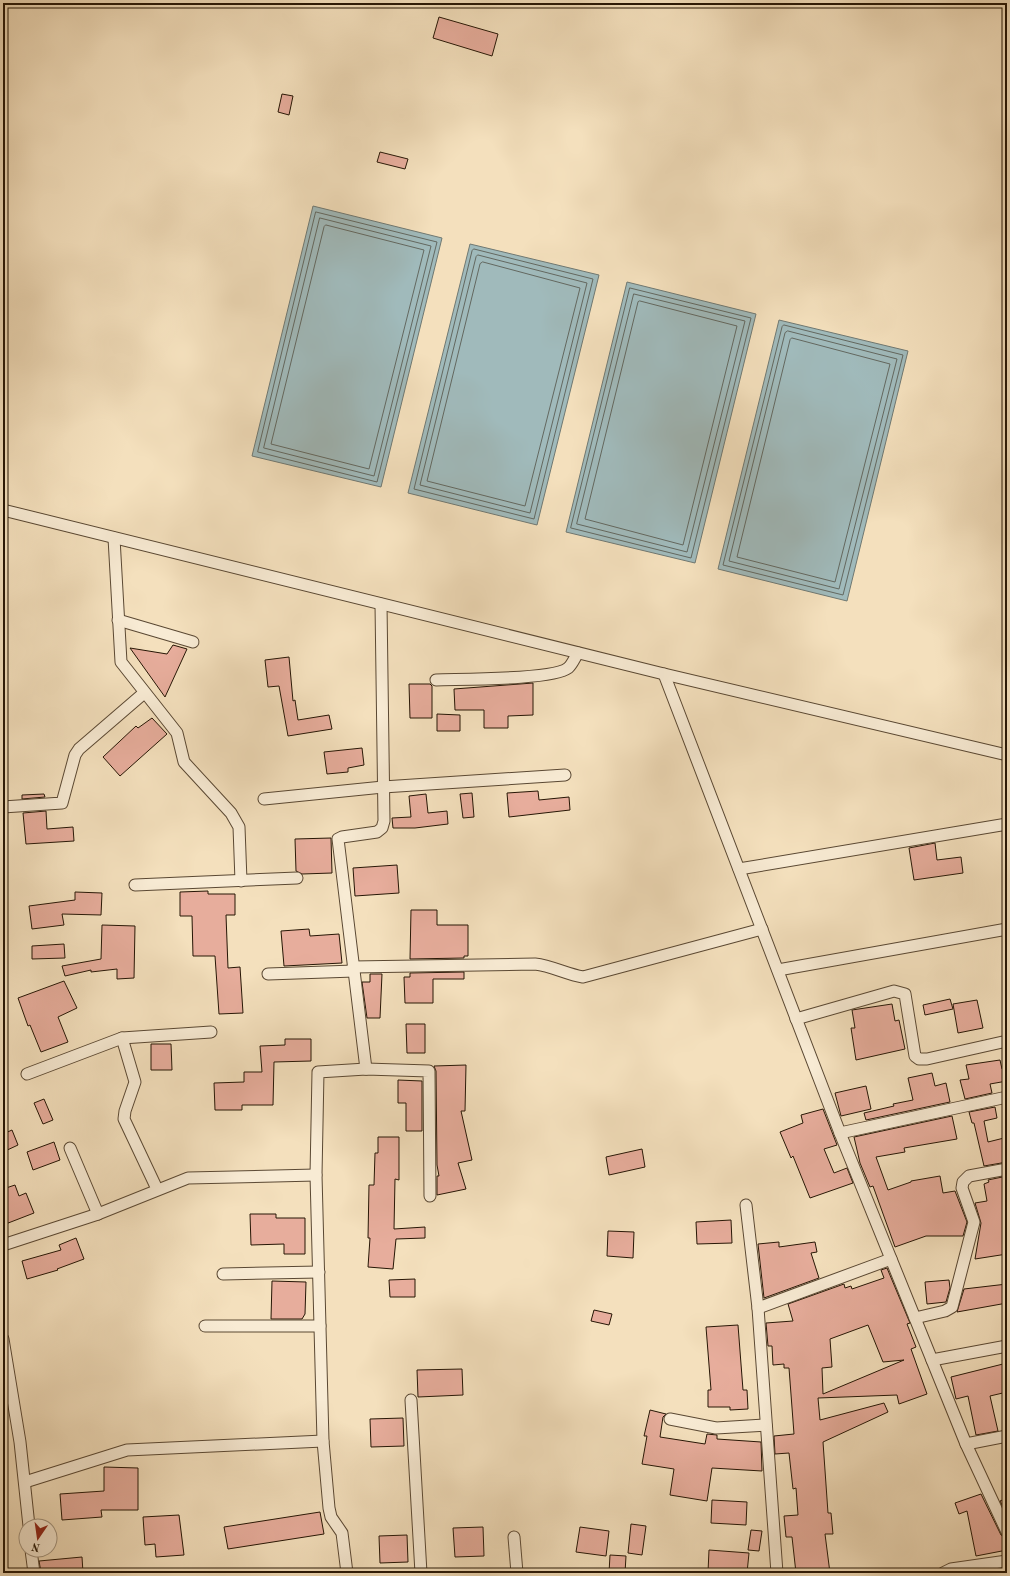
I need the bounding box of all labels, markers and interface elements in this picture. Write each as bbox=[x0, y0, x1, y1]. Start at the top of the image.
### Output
north arrow bbox=[18, 1518, 58, 1558]
text: N bbox=[30, 1540, 41, 1553]

